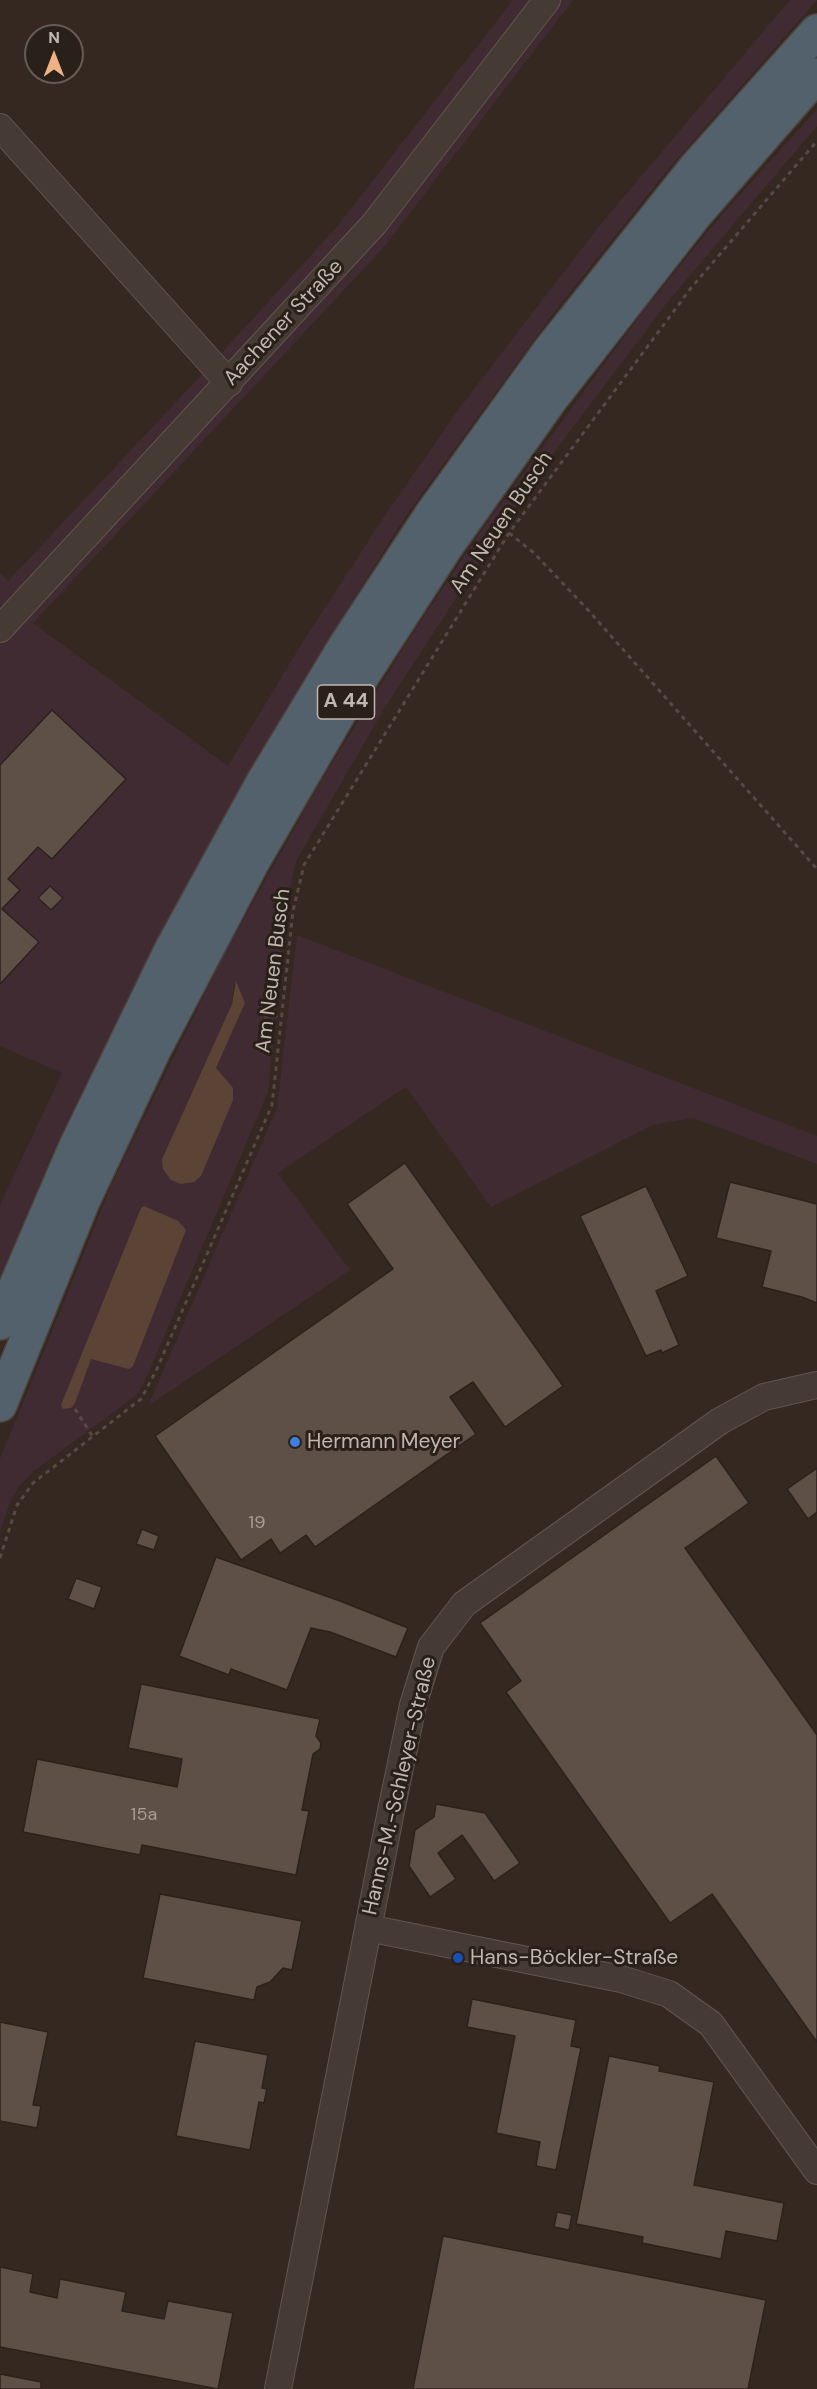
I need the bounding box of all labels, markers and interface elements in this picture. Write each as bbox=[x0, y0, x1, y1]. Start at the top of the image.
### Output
north arrow bbox=[24, 24, 84, 84]
text: N bbox=[48, 27, 60, 48]
street label: Aachener Straße bbox=[219, 255, 349, 391]
street label: Am Neuen Busch bbox=[445, 447, 559, 599]
road number: A 44 bbox=[318, 685, 374, 719]
street label: Am Neuen Busch bbox=[251, 887, 297, 1055]
place label: Hermann Meyer bbox=[307, 1429, 460, 1455]
marker: Hermann Meyer bbox=[288, 1435, 302, 1449]
house number: 19 bbox=[249, 1512, 265, 1534]
street label: Hanns-M.-Schleyer-Straße bbox=[358, 1654, 442, 1918]
house number: 15a bbox=[131, 1804, 157, 1826]
place label: Hans-Böckler-Straße bbox=[470, 1945, 678, 1971]
marker: Hans-Böckler-Straße bbox=[451, 1951, 465, 1965]

